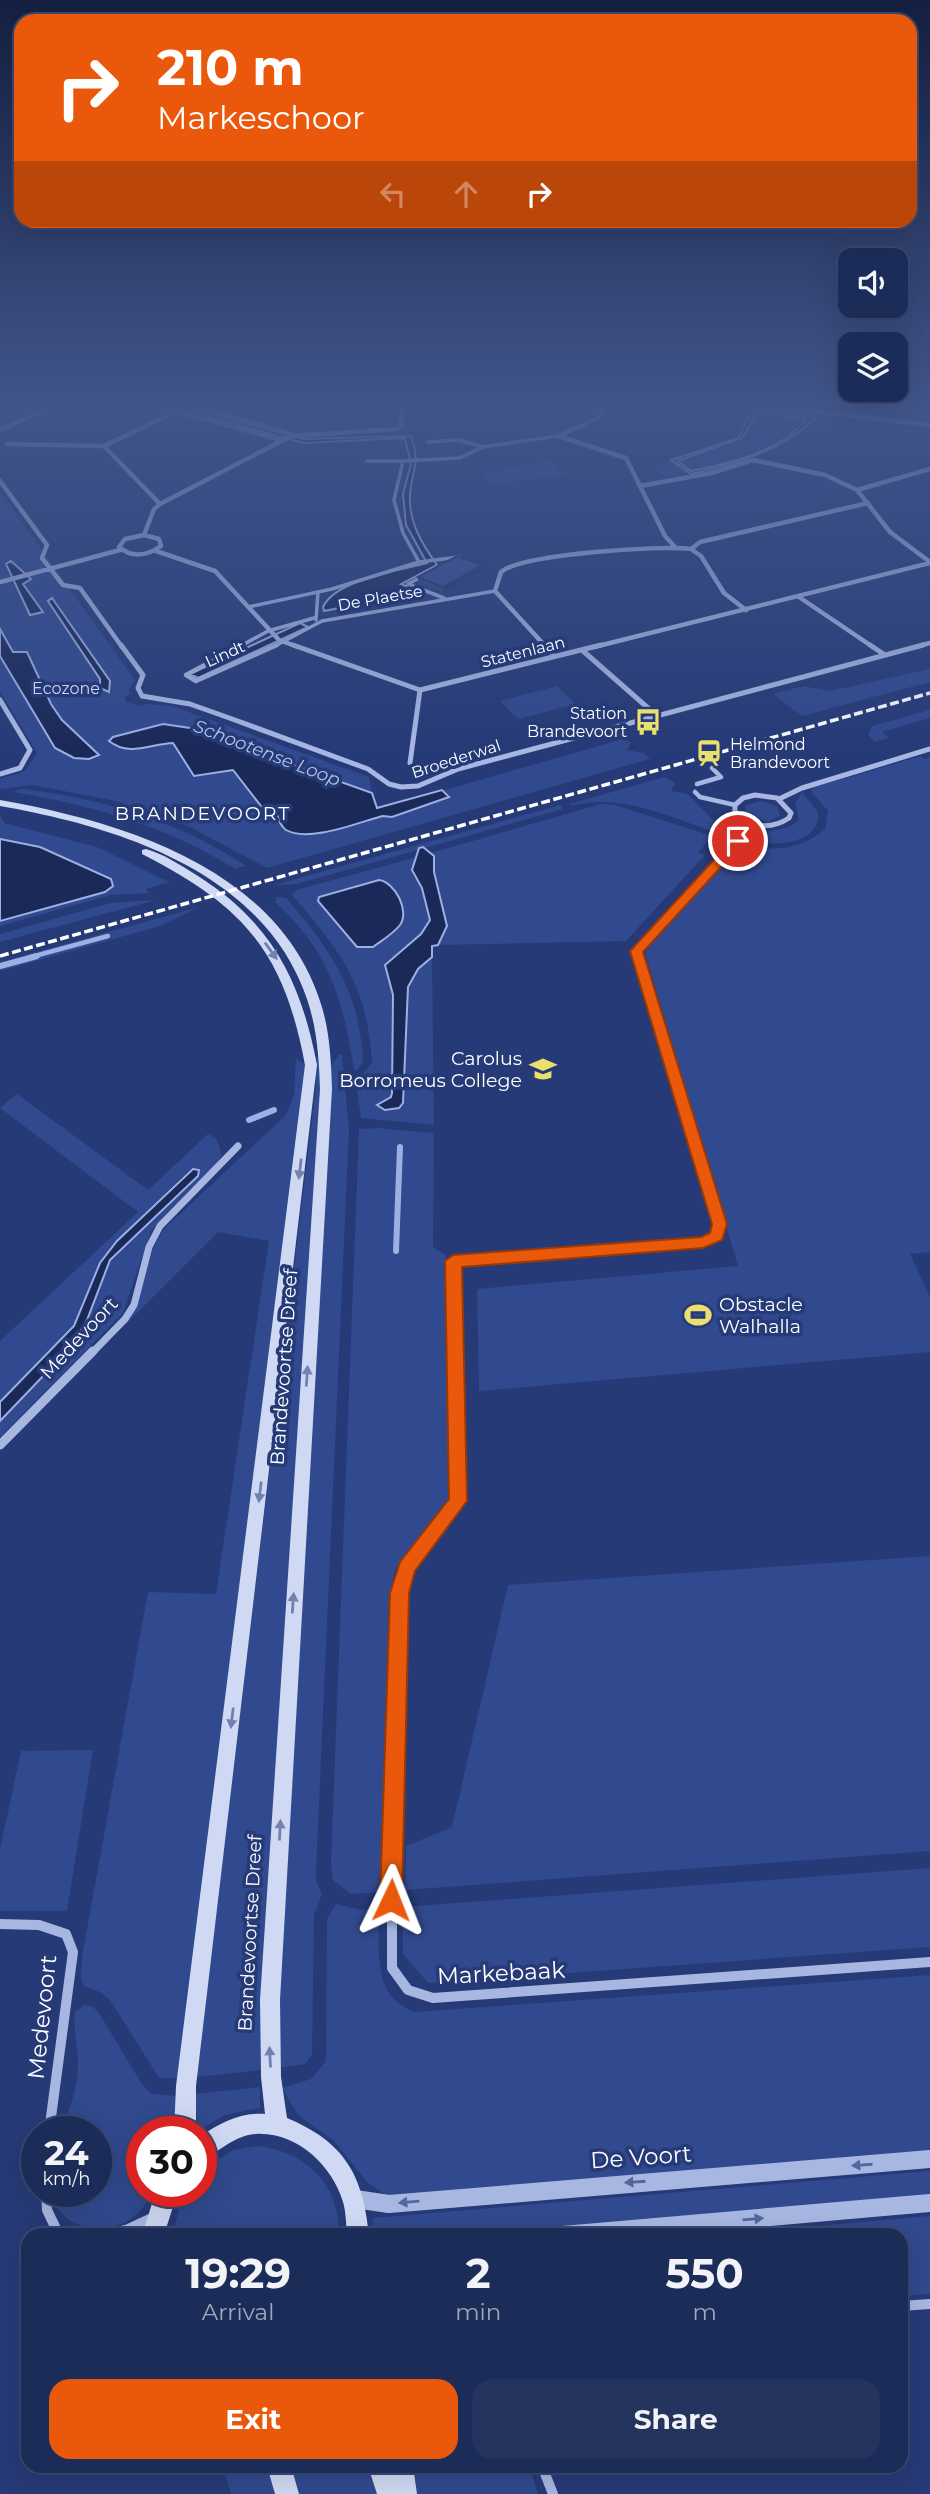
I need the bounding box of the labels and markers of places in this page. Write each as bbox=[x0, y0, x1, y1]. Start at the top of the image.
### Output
place label: Station Brandevoort bbox=[527, 704, 627, 741]
bus stop icon: Station Brandevoort bbox=[633, 707, 663, 737]
place label: Helmond Brandevoort bbox=[730, 735, 831, 772]
station icon: Helmond Brandevoort bbox=[694, 738, 724, 768]
pin bbox=[708, 811, 768, 871]
place label: Carolus Borromeus College bbox=[339, 1047, 522, 1092]
school or university icon: Carolus Borromeus College bbox=[528, 1054, 558, 1084]
place label: Obstacle Walhalla bbox=[719, 1293, 803, 1338]
sports icon: Obstacle Walhalla bbox=[683, 1300, 713, 1330]

